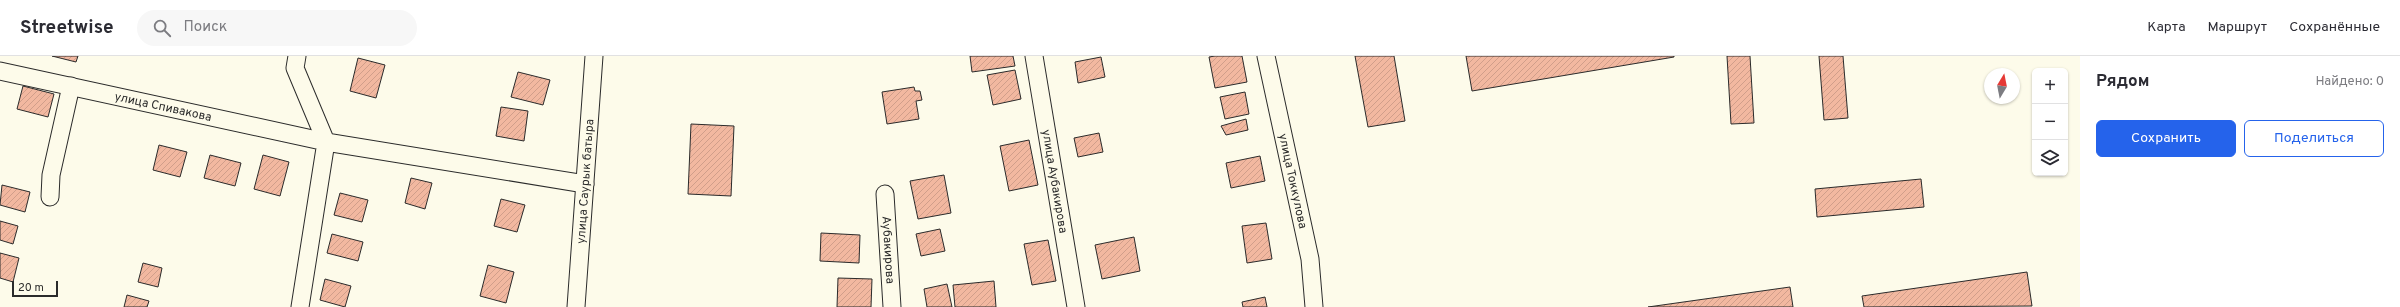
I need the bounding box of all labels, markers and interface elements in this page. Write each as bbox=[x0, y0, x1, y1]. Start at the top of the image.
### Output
search box bbox=[137, 10, 417, 46]
text: Streetwise bbox=[20, 16, 113, 40]
icon: search bbox=[151, 17, 173, 39]
text: Поиск bbox=[183, 18, 227, 37]
text: Карта bbox=[2147, 19, 2186, 36]
text: Маршрут bbox=[2208, 19, 2267, 36]
text: Сохранённые bbox=[2289, 19, 2380, 36]
north arrow bbox=[1984, 68, 2020, 104]
map controls bbox=[2032, 68, 2068, 176]
button: + bbox=[2032, 68, 2068, 104]
text: Рядом bbox=[2096, 71, 2149, 93]
text: Найдено: 0 bbox=[2316, 74, 2384, 90]
street label: улица Спивакова bbox=[113, 89, 213, 126]
button: − bbox=[2032, 104, 2068, 140]
street label: улица Саурык батыра bbox=[574, 118, 598, 244]
button: Сохранить bbox=[2096, 120, 2236, 157]
button: Поделиться bbox=[2244, 120, 2384, 157]
street label: улица Аубакирова bbox=[1037, 128, 1071, 234]
street label: улица Токкулова bbox=[1274, 132, 1310, 230]
button: layers bbox=[2032, 140, 2068, 176]
street label: Аубакирова bbox=[877, 216, 898, 284]
scale bar bbox=[12, 279, 58, 298]
text: 20 m bbox=[18, 281, 44, 295]

